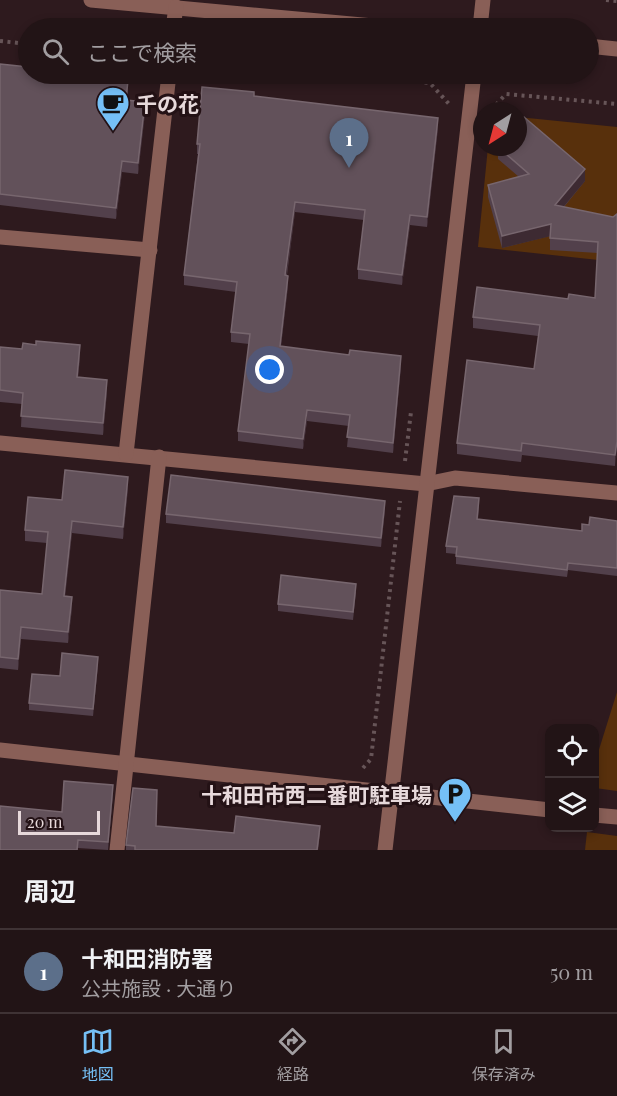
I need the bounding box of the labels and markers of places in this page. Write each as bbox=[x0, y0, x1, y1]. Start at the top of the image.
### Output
cafe icon: 千の花 bbox=[95, 85, 131, 132]
place label: 千の花 bbox=[136, 89, 199, 117]
pin: 1 bbox=[330, 118, 368, 168]
parking icon: 十和田市西二番町駐車場 bbox=[437, 776, 473, 823]
place label: 十和田市西二番町駐車場 bbox=[201, 780, 432, 808]

